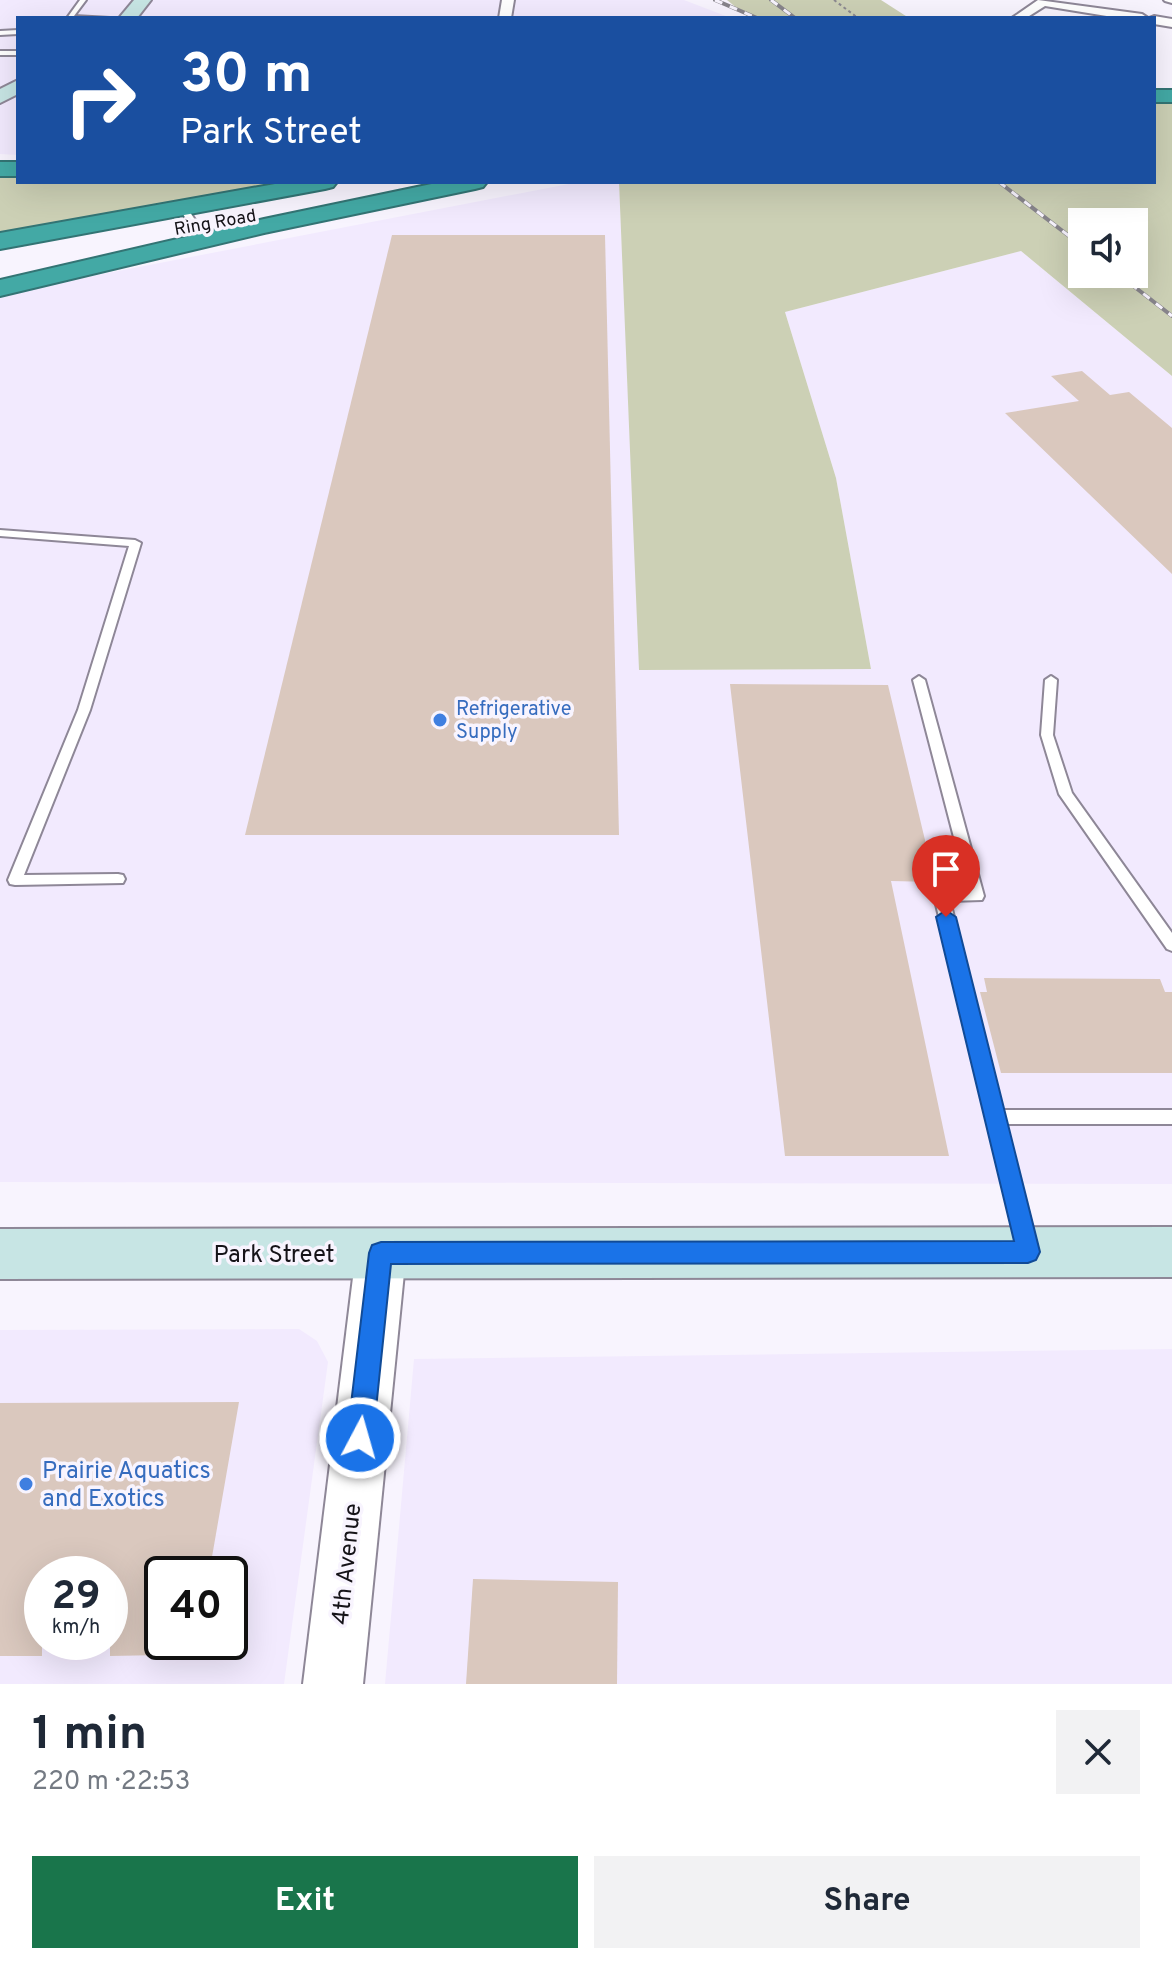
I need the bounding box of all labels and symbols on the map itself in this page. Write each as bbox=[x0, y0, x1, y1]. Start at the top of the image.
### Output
street label: Ring Road bbox=[172, 205, 258, 242]
place label: Refrigerative Supply bbox=[456, 697, 571, 746]
marker: Refrigerative Supply bbox=[431, 711, 449, 729]
pin bbox=[912, 835, 980, 917]
street label: Park Street bbox=[213, 1241, 335, 1271]
position arrow bbox=[318, 1396, 402, 1480]
place label: Prairie Aquatics and Exotics bbox=[42, 1457, 211, 1515]
marker: Prairie Aquatics and Exotics bbox=[17, 1475, 35, 1493]
street label: 4th Avenue bbox=[327, 1502, 369, 1626]
speed limit sign: 40 bbox=[144, 1556, 248, 1660]

